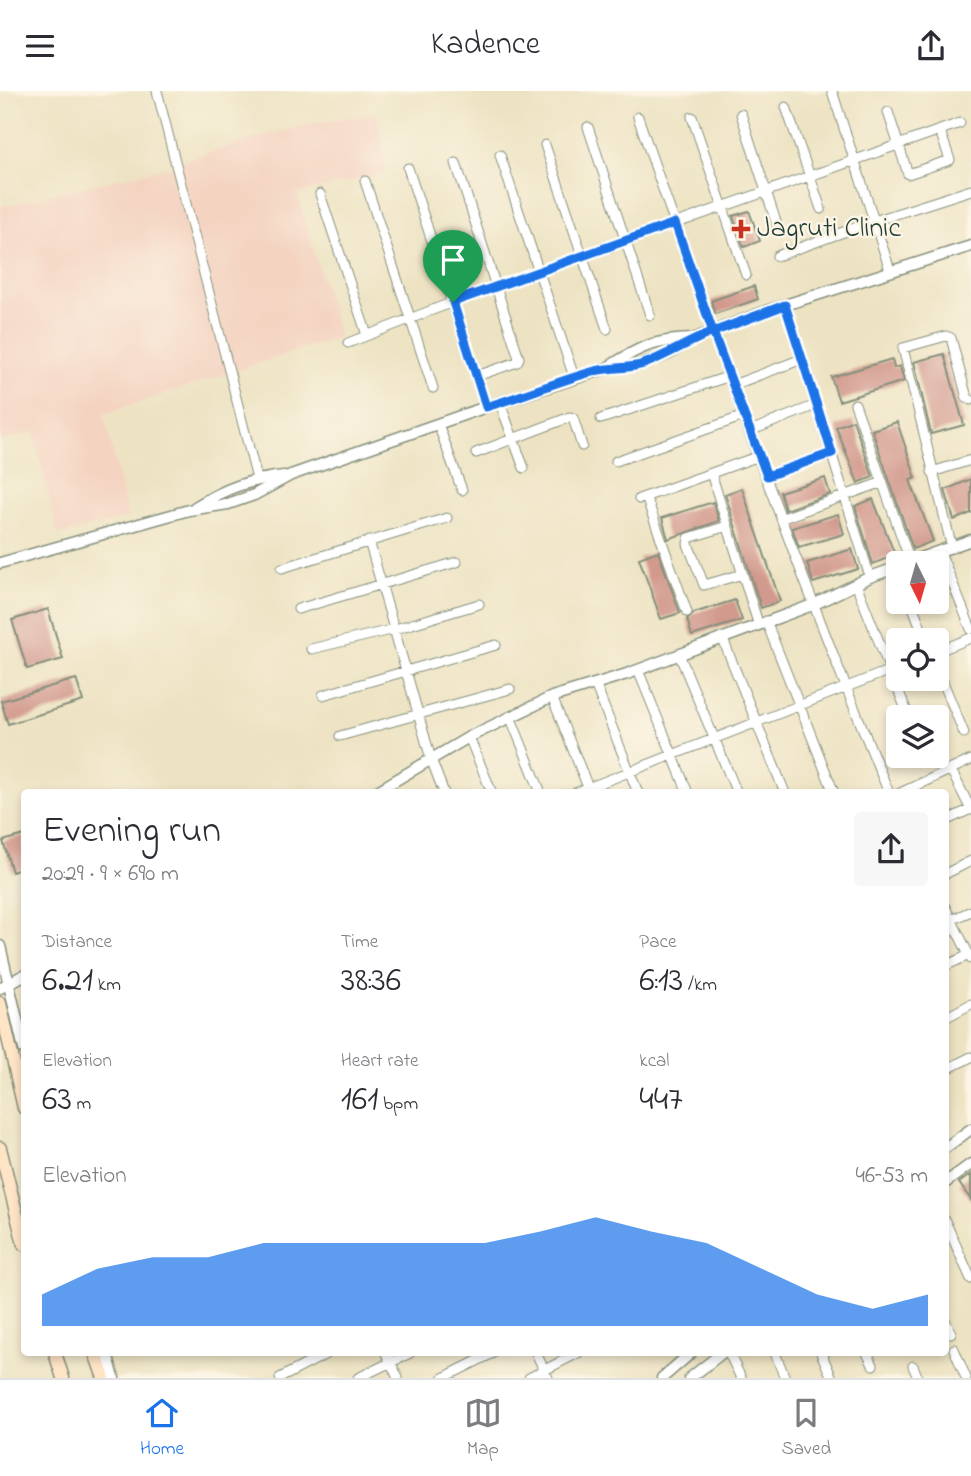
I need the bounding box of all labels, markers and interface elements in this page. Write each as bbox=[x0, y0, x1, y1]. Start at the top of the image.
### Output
text: Kadence bbox=[431, 22, 540, 69]
icon: menu bbox=[21, 27, 59, 65]
icon: share bbox=[912, 27, 950, 65]
place label: Jagruti Clinic bbox=[757, 209, 901, 250]
marker: Jagruti Clinic bbox=[731, 219, 751, 239]
pin bbox=[423, 230, 483, 302]
icon: arrive bbox=[434, 241, 472, 279]
north arrow bbox=[886, 551, 948, 614]
map controls bbox=[886, 551, 949, 768]
button: locate bbox=[886, 628, 949, 691]
button: layers bbox=[886, 705, 949, 768]
text: Evening run bbox=[42, 804, 221, 860]
button: share bbox=[854, 812, 928, 886]
text: 20:29 · 9 × 690 m bbox=[42, 858, 179, 891]
text: Distance bbox=[42, 929, 112, 956]
text: Time bbox=[341, 929, 378, 956]
text: Pace bbox=[639, 929, 676, 956]
text: 6.21 bbox=[42, 956, 93, 1007]
text: 38:36 bbox=[341, 956, 401, 1007]
text: 6:13 bbox=[639, 956, 683, 1007]
text: km bbox=[93, 972, 121, 999]
text: /km bbox=[683, 972, 717, 999]
text: Elevation bbox=[42, 1048, 112, 1075]
text: Heart rate bbox=[341, 1048, 419, 1075]
text: kcal bbox=[639, 1048, 670, 1075]
text: 63 bbox=[42, 1075, 72, 1126]
text: 161 bbox=[341, 1075, 378, 1126]
text: 447 bbox=[639, 1075, 683, 1126]
text: m bbox=[72, 1091, 91, 1118]
text: bpm bbox=[378, 1091, 418, 1118]
text: Elevation bbox=[42, 1160, 127, 1193]
text: 46–53 m bbox=[856, 1160, 928, 1193]
tab: Home bbox=[140, 1394, 184, 1463]
tab: Map bbox=[464, 1394, 502, 1463]
tab: Saved bbox=[782, 1394, 831, 1463]

